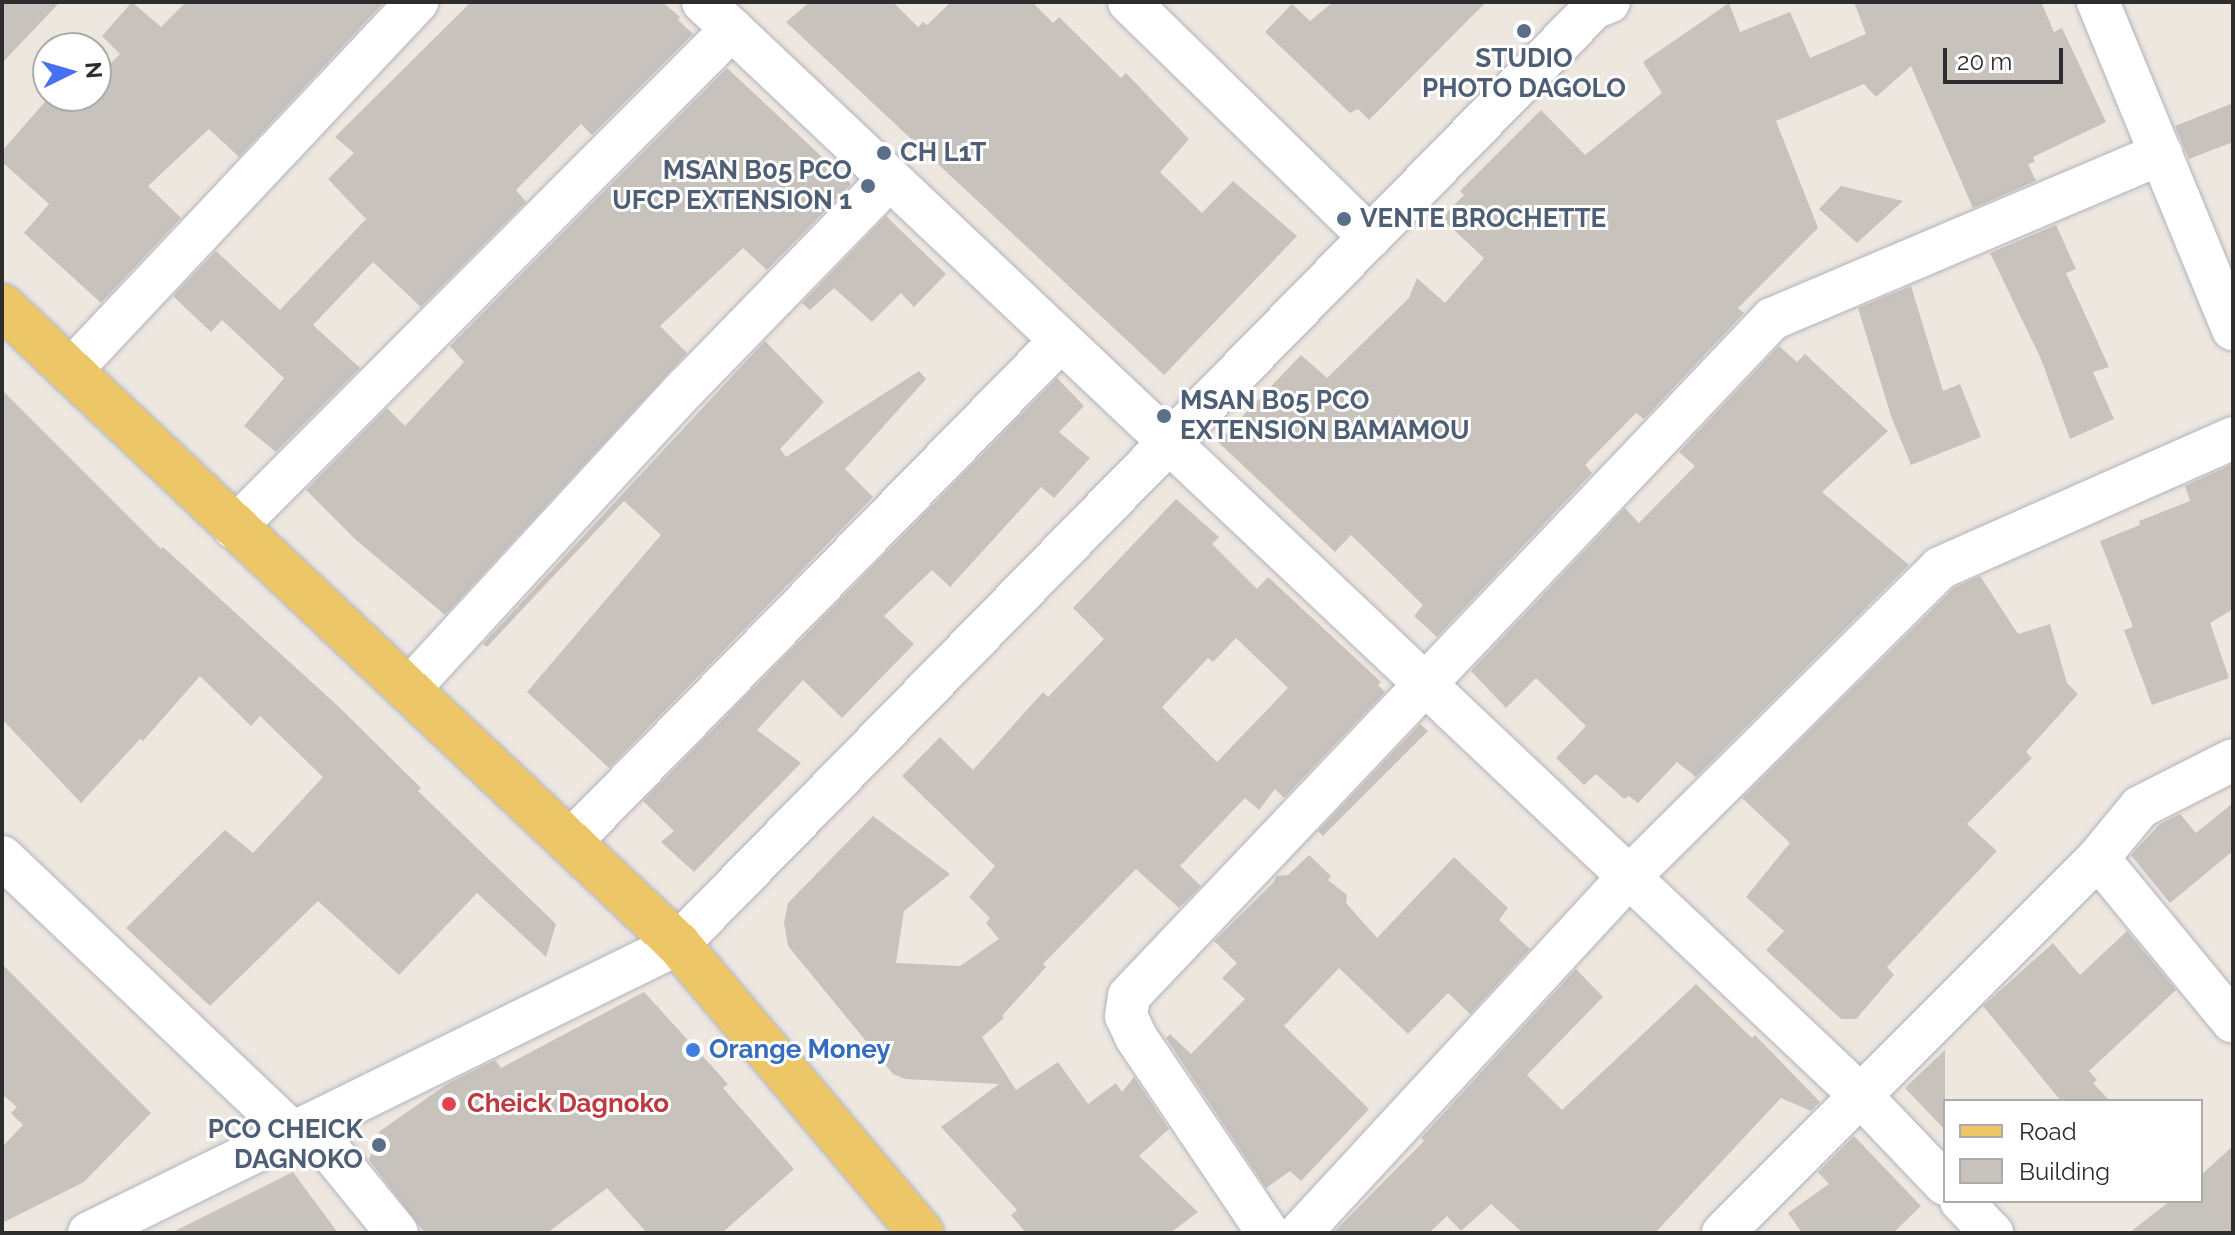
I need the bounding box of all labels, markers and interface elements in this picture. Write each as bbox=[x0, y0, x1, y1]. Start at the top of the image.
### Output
marker: STUDIO PHOTO DAGOLO bbox=[1515, 22, 1533, 40]
north arrow bbox=[32, 32, 112, 112]
scale bar bbox=[1947, 32, 2067, 82]
place label: STUDIO PHOTO DAGOLO bbox=[1422, 43, 1626, 104]
text: 20 m bbox=[1957, 47, 2012, 76]
text: N bbox=[80, 61, 108, 80]
place label: CH L1T bbox=[900, 137, 986, 169]
marker: CH L1T bbox=[875, 144, 893, 162]
place label: MSAN B05 PCO UFCP EXTENSION 1 bbox=[612, 155, 852, 216]
marker: MSAN B05 PCO UFCP EXTENSION 1 bbox=[859, 177, 877, 195]
place label: VENTE BROCHETTE bbox=[1360, 203, 1606, 235]
marker: VENTE BROCHETTE bbox=[1335, 210, 1353, 228]
place label: MSAN B05 PCO EXTENSION BAMAMOU bbox=[1180, 385, 1469, 446]
marker: MSAN B05 PCO EXTENSION BAMAMOU bbox=[1155, 407, 1173, 425]
place label: Orange Money bbox=[709, 1034, 891, 1066]
marker: Orange Money bbox=[684, 1041, 702, 1059]
place label: Cheick Dagnoko bbox=[467, 1088, 669, 1120]
marker: Cheick Dagnoko bbox=[438, 1093, 460, 1115]
legend bbox=[1943, 1099, 2203, 1203]
place label: PCO CHEICK DAGNOKO bbox=[208, 1114, 363, 1176]
text: Road bbox=[2019, 1117, 2077, 1146]
marker: PCO CHEICK DAGNOKO bbox=[370, 1136, 388, 1154]
text: Building bbox=[2019, 1157, 2110, 1186]

